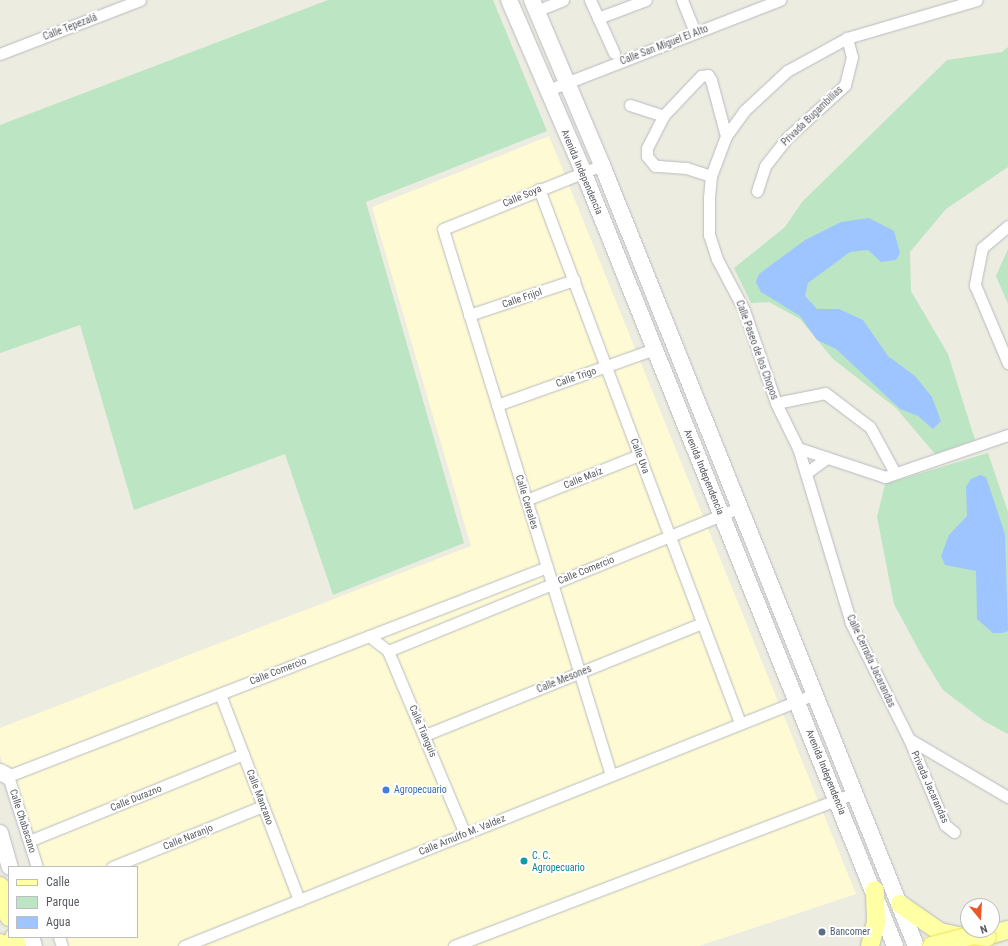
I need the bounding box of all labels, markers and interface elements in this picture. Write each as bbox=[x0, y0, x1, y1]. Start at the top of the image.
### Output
street label: Calle Tepezalá bbox=[41, 11, 99, 43]
street label: Calle San Miguel El Alto bbox=[618, 23, 710, 67]
street label: Privada Bugambilias bbox=[779, 84, 845, 148]
street label: Avenida Independencia bbox=[559, 128, 605, 216]
street label: Calle Soya bbox=[501, 182, 543, 210]
street label: Calle Frijol bbox=[500, 286, 544, 310]
street label: Calle Paseo de los Chopos bbox=[733, 299, 781, 401]
street label: Calle Trigo bbox=[554, 364, 598, 390]
street label: Avenida Independencia bbox=[681, 427, 727, 517]
street label: Calle Uva bbox=[628, 437, 652, 475]
street label: Calle Maíz bbox=[562, 465, 604, 491]
street label: Calle Cereales bbox=[513, 473, 541, 531]
street label: Calle Comercio bbox=[556, 553, 616, 587]
street label: Calle Cerrada Jacarandas bbox=[844, 613, 898, 709]
street label: Calle Comercio bbox=[248, 655, 308, 687]
street label: Calle Mesones bbox=[535, 663, 593, 695]
street label: Calle Tianguis bbox=[407, 703, 439, 759]
street label: Avenida Independencia bbox=[803, 727, 849, 817]
street label: Privada Jacarandas bbox=[909, 749, 951, 825]
street label: Calle Manzano bbox=[244, 768, 276, 826]
street label: Calle Durazno bbox=[109, 782, 163, 814]
place label: Agropecuario bbox=[394, 784, 447, 796]
marker: Agropecuario bbox=[381, 785, 391, 795]
street label: Calle Chabacano bbox=[7, 788, 39, 854]
street label: Calle Arnulfo M. Valdez bbox=[417, 812, 507, 858]
street label: Calle Naranjo bbox=[161, 822, 215, 852]
place label: C. C. Agropecuario bbox=[532, 849, 585, 872]
marker: C. C. Agropecuario bbox=[519, 856, 529, 866]
legend bbox=[8, 866, 138, 938]
text: Calle bbox=[46, 875, 70, 889]
text: Parque bbox=[46, 895, 79, 909]
north arrow bbox=[960, 898, 1000, 938]
text: Agua bbox=[46, 915, 70, 929]
text: N bbox=[978, 922, 989, 936]
place label: Bancomer bbox=[830, 926, 870, 938]
marker: Bancomer bbox=[817, 927, 827, 937]

